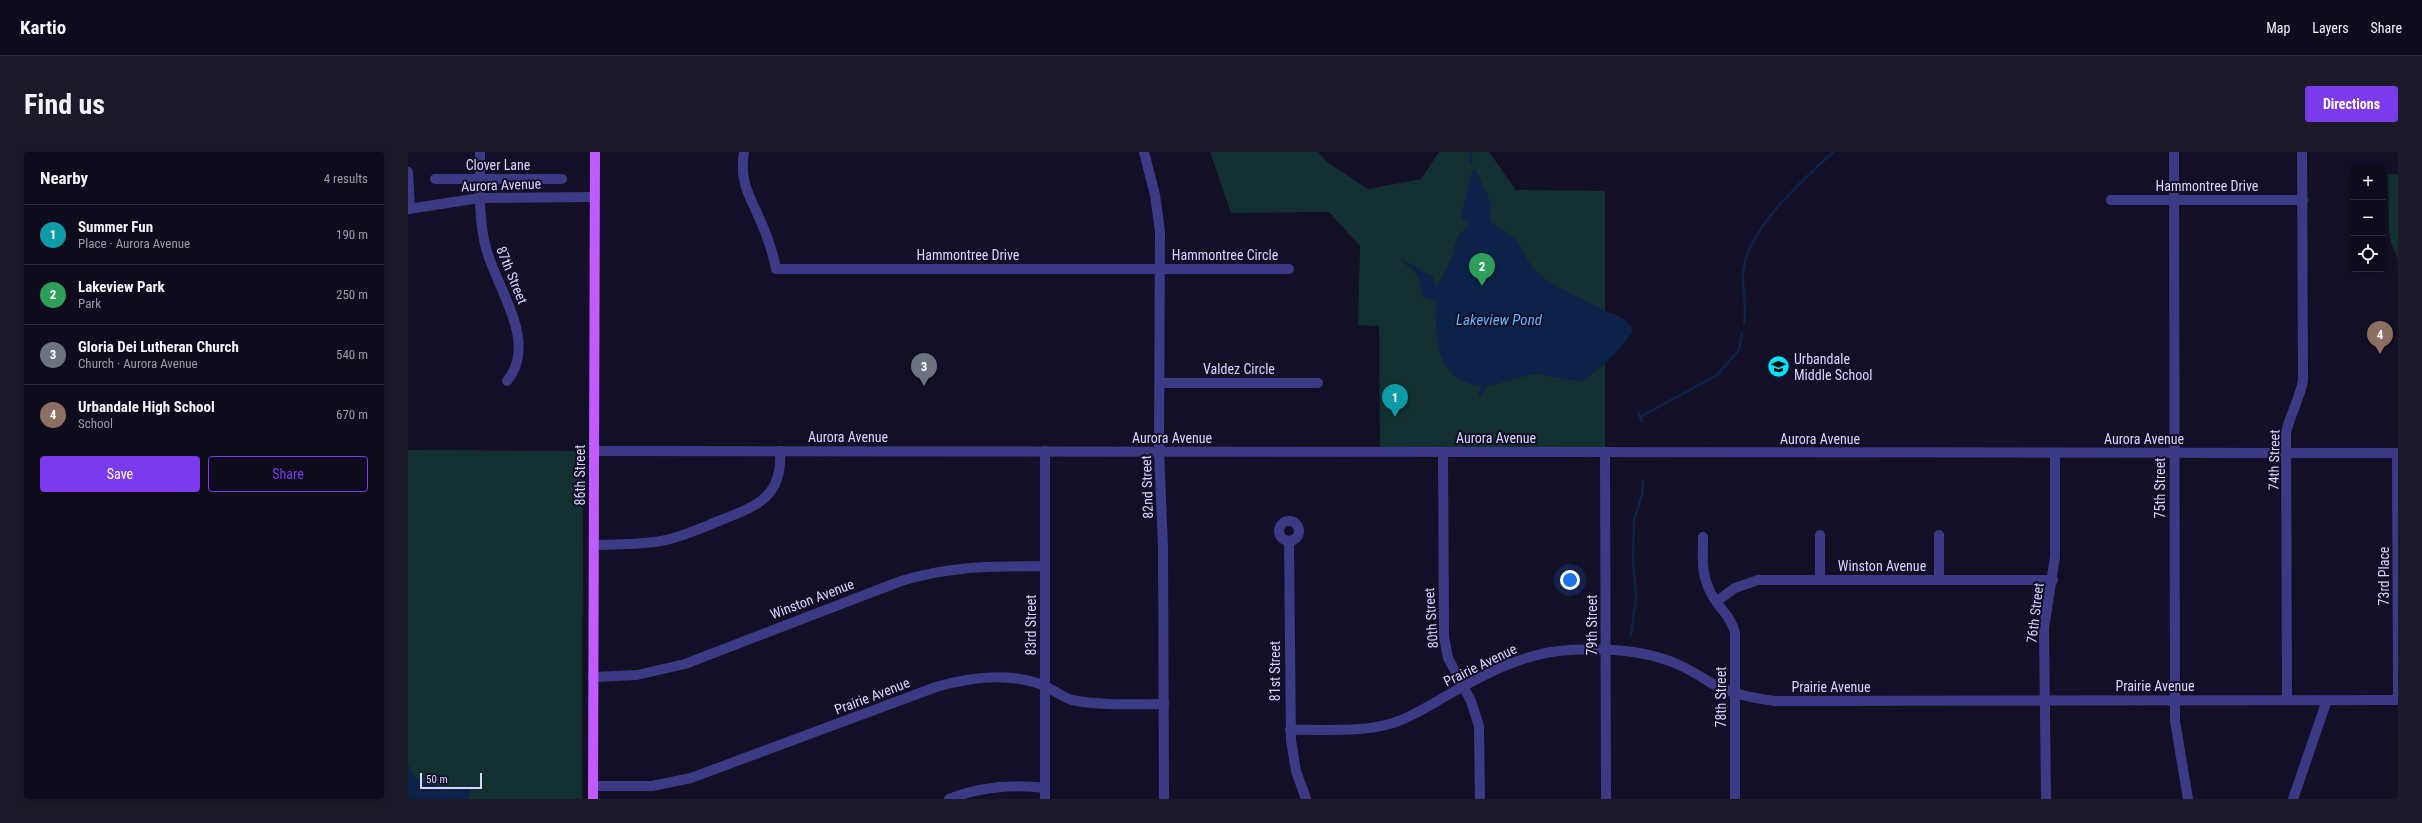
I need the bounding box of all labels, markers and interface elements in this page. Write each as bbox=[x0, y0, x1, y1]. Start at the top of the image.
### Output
text: Kartio bbox=[20, 16, 66, 39]
text: Map bbox=[2266, 20, 2290, 36]
text: Layers bbox=[2312, 20, 2349, 36]
text: Share bbox=[2371, 20, 2402, 36]
button: Directions bbox=[2305, 86, 2398, 122]
text: Find us bbox=[24, 88, 105, 121]
street label: Clover Lane bbox=[466, 157, 531, 173]
map controls bbox=[2350, 164, 2386, 272]
button: + bbox=[2350, 164, 2386, 200]
text: Nearby bbox=[40, 168, 88, 188]
text: 4 results bbox=[324, 171, 368, 186]
street label: Aurora Avenue bbox=[461, 176, 542, 194]
street label: Hammontree Drive bbox=[2156, 178, 2259, 194]
button: − bbox=[2350, 200, 2386, 236]
text: Summer Fun bbox=[78, 218, 153, 236]
text: 1 bbox=[50, 227, 56, 242]
text: 190 m bbox=[336, 227, 368, 242]
text: Place · Aurora Avenue bbox=[78, 236, 190, 251]
button: locate bbox=[2350, 236, 2386, 272]
street label: 87th Street bbox=[493, 244, 531, 306]
street label: Hammontree Drive bbox=[917, 247, 1020, 263]
street label: Hammontree Circle bbox=[1172, 247, 1279, 263]
pin: 2 bbox=[1469, 253, 1495, 286]
text: Lakeview Park bbox=[78, 278, 165, 296]
text: 2 bbox=[50, 287, 56, 302]
text: 250 m bbox=[336, 287, 368, 302]
text: Park bbox=[78, 296, 101, 311]
water label: Lakeview Pond bbox=[1456, 311, 1543, 329]
pin: 4 bbox=[2367, 321, 2393, 354]
text: Gloria Dei Lutheran Church bbox=[78, 338, 239, 356]
text: 3 bbox=[50, 347, 56, 362]
text: 540 m bbox=[336, 347, 368, 362]
place label: Urbandale Middle School bbox=[1794, 351, 1872, 383]
pin: 3 bbox=[911, 353, 937, 386]
school or university icon: Urbandale Middle School bbox=[1766, 354, 1792, 380]
text: Church · Aurora Avenue bbox=[78, 356, 198, 371]
street label: Valdez Circle bbox=[1203, 361, 1275, 377]
pin: 1 bbox=[1382, 384, 1408, 417]
text: Urbandale High School bbox=[78, 398, 215, 416]
text: 4 bbox=[50, 407, 56, 422]
text: 670 m bbox=[336, 407, 368, 422]
text: School bbox=[78, 416, 113, 431]
street label: Aurora Avenue bbox=[808, 429, 889, 445]
street label: 74th Street bbox=[2265, 429, 2283, 491]
street label: Aurora Avenue bbox=[1132, 430, 1213, 446]
street label: Aurora Avenue bbox=[1456, 430, 1537, 446]
street label: Aurora Avenue bbox=[1780, 431, 1861, 447]
street label: Aurora Avenue bbox=[2104, 431, 2185, 447]
street label: 86th Street bbox=[572, 445, 588, 505]
street label: 82nd Street bbox=[1138, 455, 1156, 519]
button: Save bbox=[40, 456, 200, 492]
button: Share bbox=[208, 456, 368, 492]
street label: 75th Street bbox=[2152, 458, 2168, 518]
street label: 73rd Place bbox=[2376, 546, 2392, 605]
street label: Winston Avenue bbox=[1838, 558, 1927, 574]
your location bbox=[1560, 570, 1580, 590]
street label: Winston Avenue bbox=[768, 576, 857, 622]
street label: 76th Street bbox=[2023, 582, 2047, 644]
street label: 80th Street bbox=[1421, 587, 1441, 649]
street label: 83rd Street bbox=[1023, 595, 1039, 655]
street label: 79th Street bbox=[1584, 595, 1600, 655]
street label: Prairie Avenue bbox=[1441, 640, 1520, 690]
street label: 81st Street bbox=[1267, 641, 1283, 701]
street label: 78th Street bbox=[1713, 667, 1729, 727]
street label: Prairie Avenue bbox=[832, 674, 912, 718]
street label: Prairie Avenue bbox=[2115, 678, 2195, 694]
street label: Prairie Avenue bbox=[1791, 679, 1871, 695]
scale bar bbox=[420, 771, 482, 790]
text: 50 m bbox=[426, 773, 448, 786]

